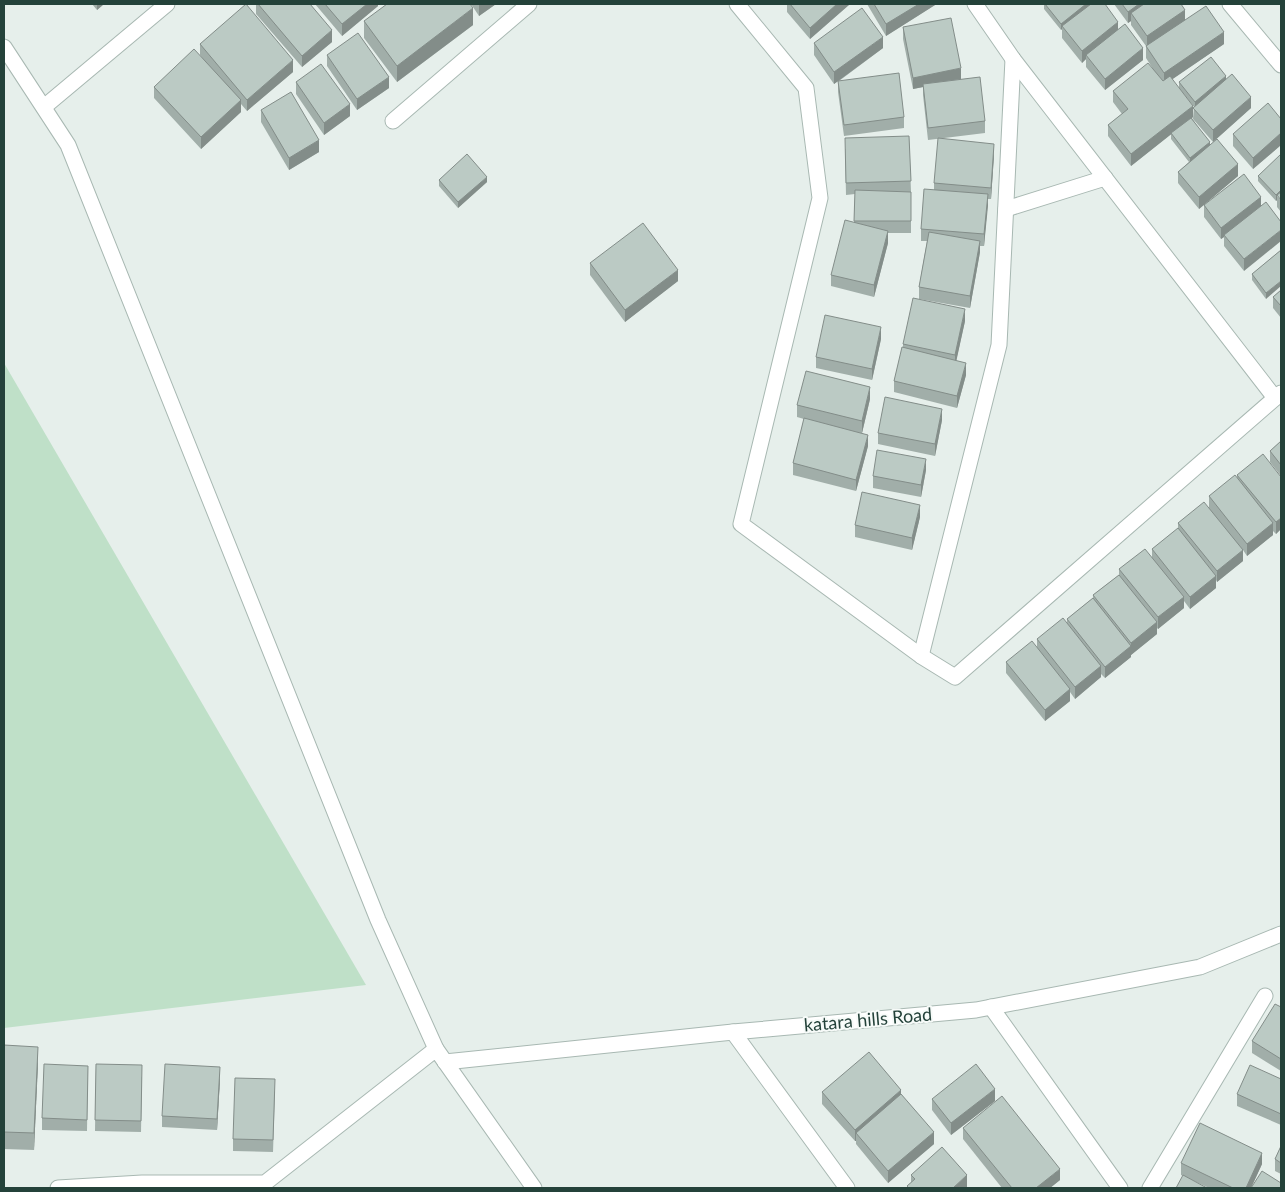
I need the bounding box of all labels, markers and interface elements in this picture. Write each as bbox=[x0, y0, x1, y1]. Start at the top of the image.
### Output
street label: katara hills Road bbox=[803, 1002, 933, 1036]

